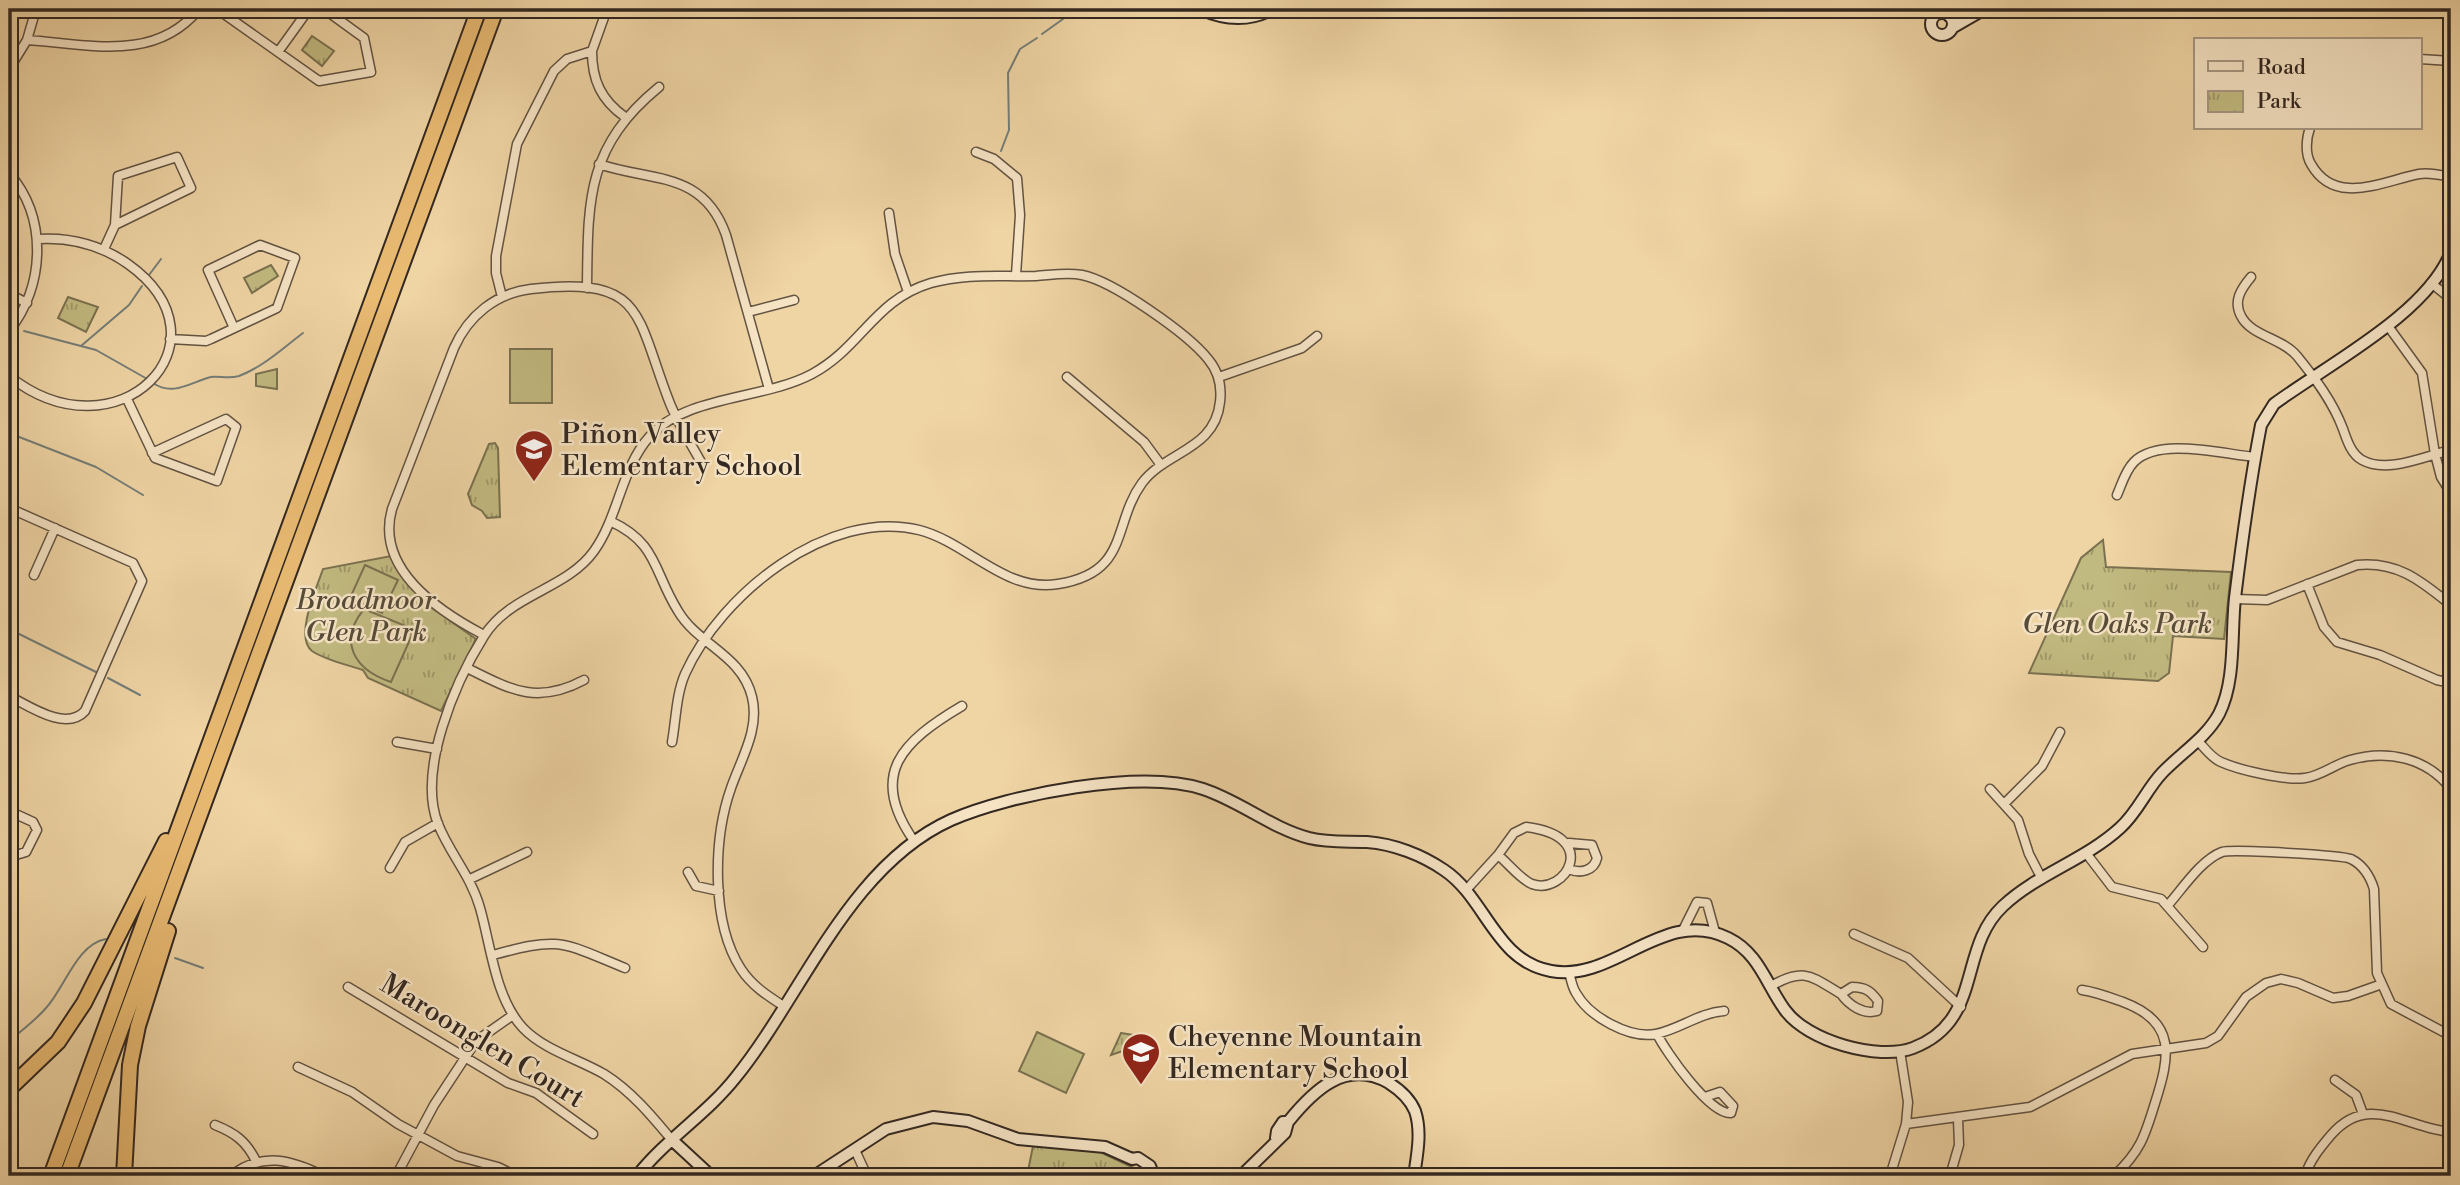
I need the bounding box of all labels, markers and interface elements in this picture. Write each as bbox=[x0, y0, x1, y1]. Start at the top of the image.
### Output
legend bbox=[2194, 38, 2422, 130]
text: Road bbox=[2257, 55, 2306, 81]
text: Park bbox=[2257, 89, 2302, 115]
place label: Piñon Valley Elementary School bbox=[561, 417, 802, 484]
school or university icon: Piñon Valley Elementary School bbox=[513, 428, 555, 483]
park label: Broadmoor Glen Park bbox=[295, 583, 437, 650]
park label: Glen Oaks Park bbox=[2022, 607, 2212, 642]
street label: Maroonglen Court bbox=[374, 967, 591, 1116]
place label: Cheyenne Mountain Elementary School bbox=[1168, 1020, 1422, 1087]
school or university icon: Cheyenne Mountain Elementary School bbox=[1120, 1031, 1162, 1086]

